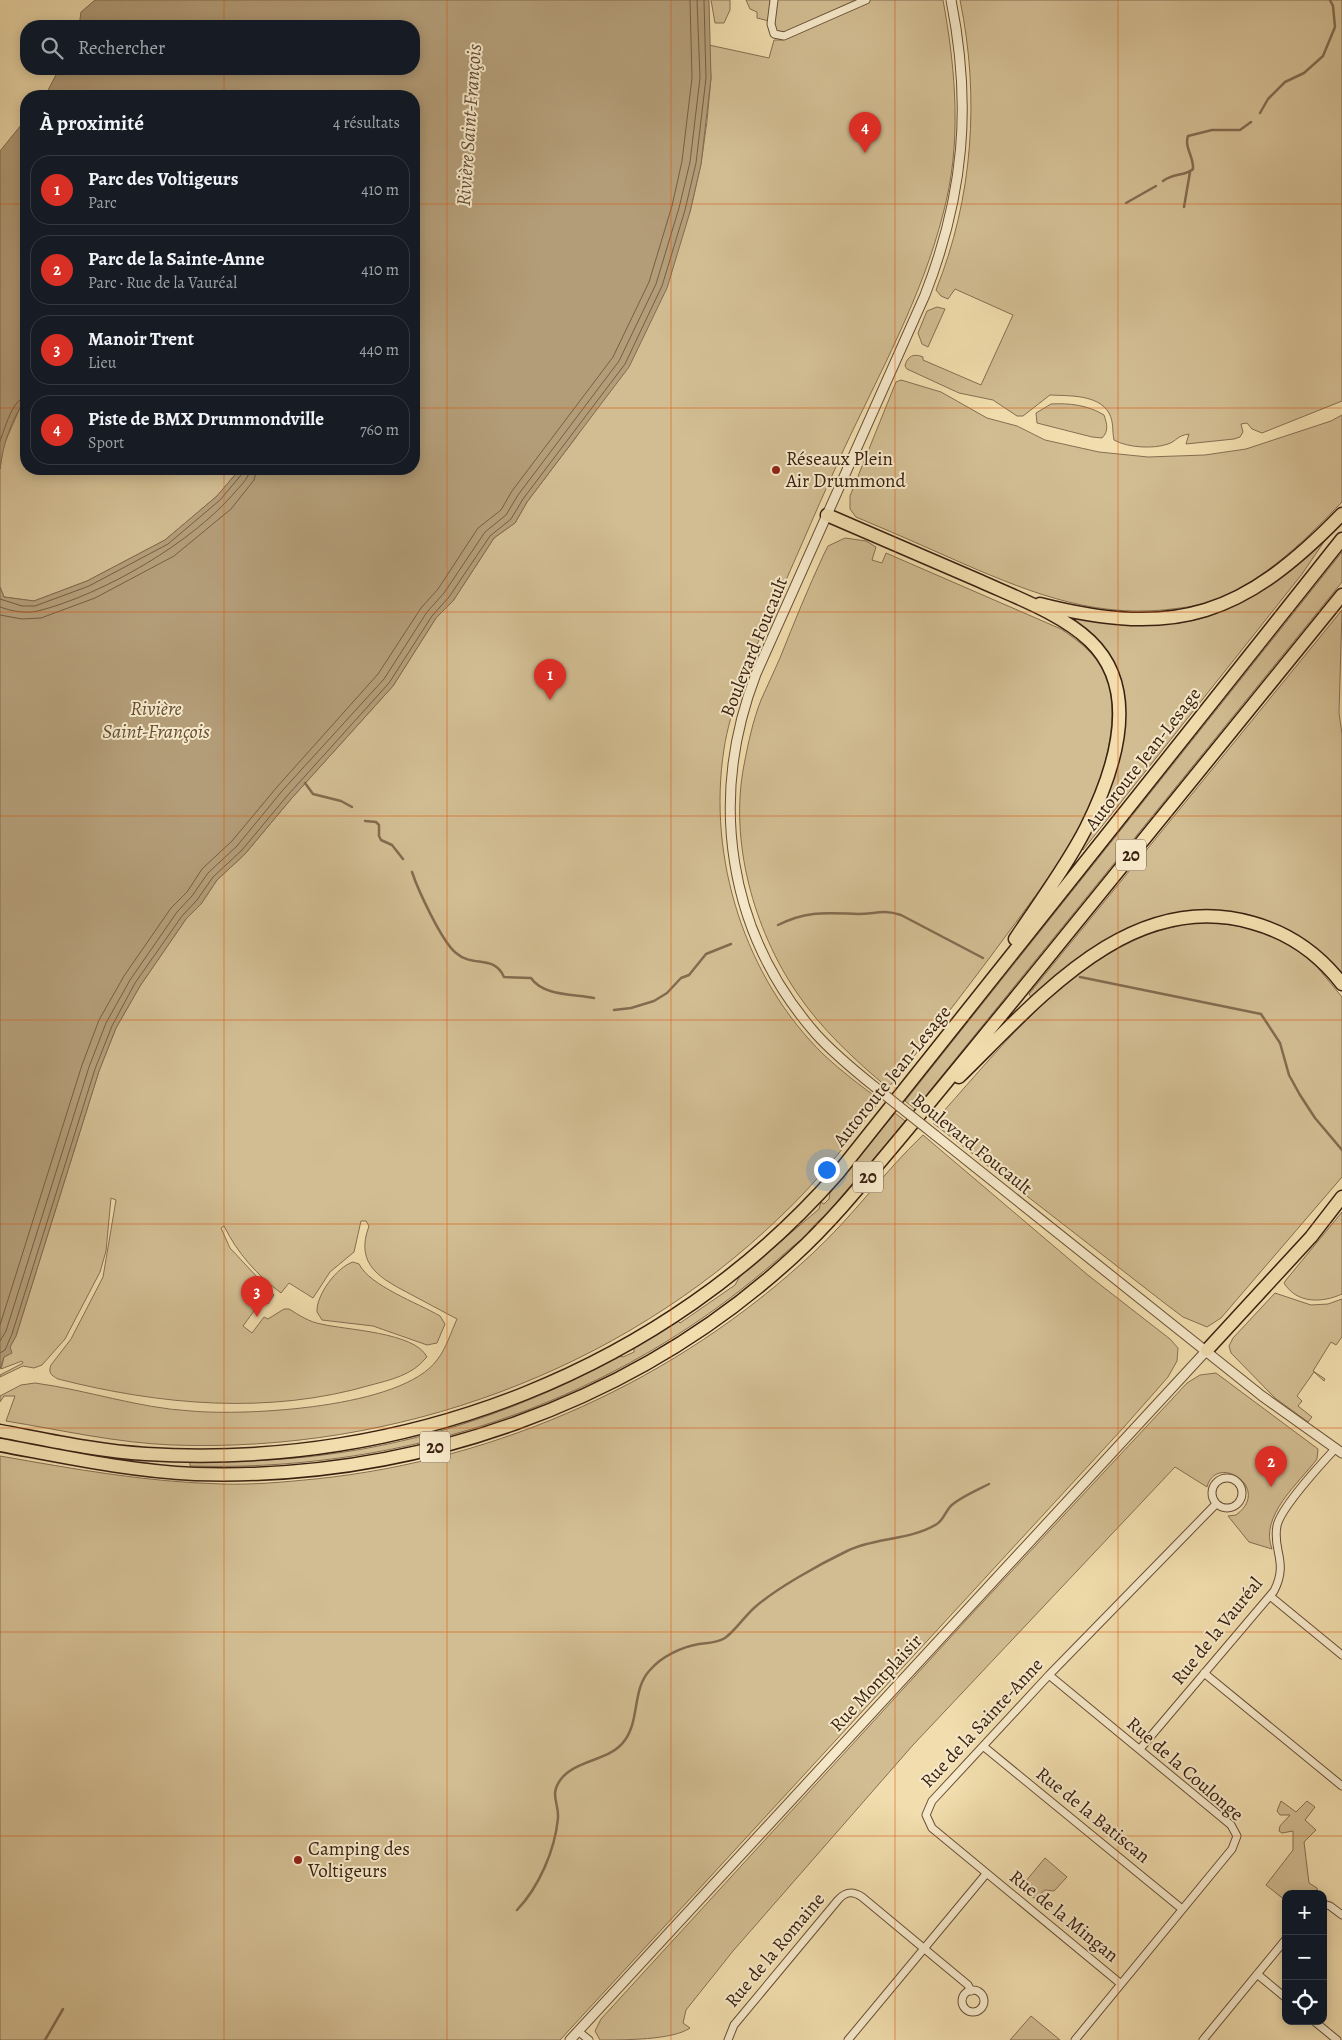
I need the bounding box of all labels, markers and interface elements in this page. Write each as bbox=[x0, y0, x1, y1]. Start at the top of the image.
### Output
search box bbox=[20, 20, 420, 75]
icon: search bbox=[38, 34, 66, 62]
text: Rechercher bbox=[78, 35, 165, 61]
water label: Rivière Saint-François bbox=[450, 43, 488, 207]
text: À proximité bbox=[40, 109, 144, 137]
text: 4 résultats bbox=[333, 112, 400, 134]
pin: 4 bbox=[849, 112, 881, 153]
text: Parc des Voltigeurs bbox=[88, 166, 238, 192]
text: 1 bbox=[54, 179, 60, 201]
text: 410 m bbox=[361, 179, 399, 201]
text: Parc bbox=[88, 192, 117, 214]
text: Parc de la Sainte-Anne bbox=[88, 246, 265, 272]
text: 2 bbox=[53, 259, 61, 281]
text: 410 m bbox=[361, 259, 399, 281]
text: Parc · Rue de la Vauréal bbox=[88, 272, 237, 294]
text: Manoir Trent bbox=[88, 326, 194, 352]
text: 3 bbox=[54, 339, 60, 361]
text: 440 m bbox=[359, 339, 399, 361]
text: Lieu bbox=[88, 352, 116, 374]
text: Piste de BMX Drummondville bbox=[88, 406, 324, 432]
text: 4 bbox=[53, 419, 61, 441]
text: 760 m bbox=[360, 419, 399, 441]
text: Sport bbox=[88, 432, 124, 454]
place label: Réseaux Plein Air Drummond bbox=[785, 446, 907, 494]
marker: Réseaux Plein Air Drummond bbox=[770, 464, 782, 476]
street label: Boulevard Foucault bbox=[714, 573, 794, 721]
pin: 1 bbox=[534, 659, 566, 700]
street label: Autoroute Jean-Lesage bbox=[1078, 682, 1207, 837]
water label: Rivière Saint-François bbox=[102, 695, 210, 745]
road number: 20 bbox=[1116, 840, 1146, 870]
street label: Autoroute Jean-Lesage bbox=[826, 1000, 957, 1153]
street label: Boulevard Foucault bbox=[906, 1087, 1038, 1201]
your location bbox=[814, 1157, 840, 1183]
road number: 20 bbox=[853, 1162, 883, 1192]
pin: 3 bbox=[241, 1276, 273, 1317]
road number: 20 bbox=[420, 1431, 450, 1462]
pin: 2 bbox=[1255, 1446, 1287, 1487]
street label: Rue de la Vauréal bbox=[1165, 1571, 1269, 1690]
street label: Rue Montplaisir bbox=[824, 1629, 928, 1737]
street label: Rue de la Sainte-Anne bbox=[915, 1652, 1049, 1794]
street label: Rue de la Coulonge bbox=[1121, 1711, 1249, 1827]
street label: Rue de la Batiscan bbox=[1030, 1761, 1156, 1869]
place label: Camping des Voltigeurs bbox=[307, 1836, 410, 1884]
marker: Camping des Voltigeurs bbox=[292, 1854, 304, 1866]
street label: Rue de la Mingan bbox=[1004, 1864, 1124, 1968]
street label: Rue de la Romaine bbox=[719, 1887, 831, 2013]
map controls bbox=[1282, 1890, 1327, 2025]
button: + bbox=[1282, 1890, 1327, 1935]
button: − bbox=[1282, 1935, 1327, 1980]
button: locate bbox=[1282, 1980, 1327, 2025]

